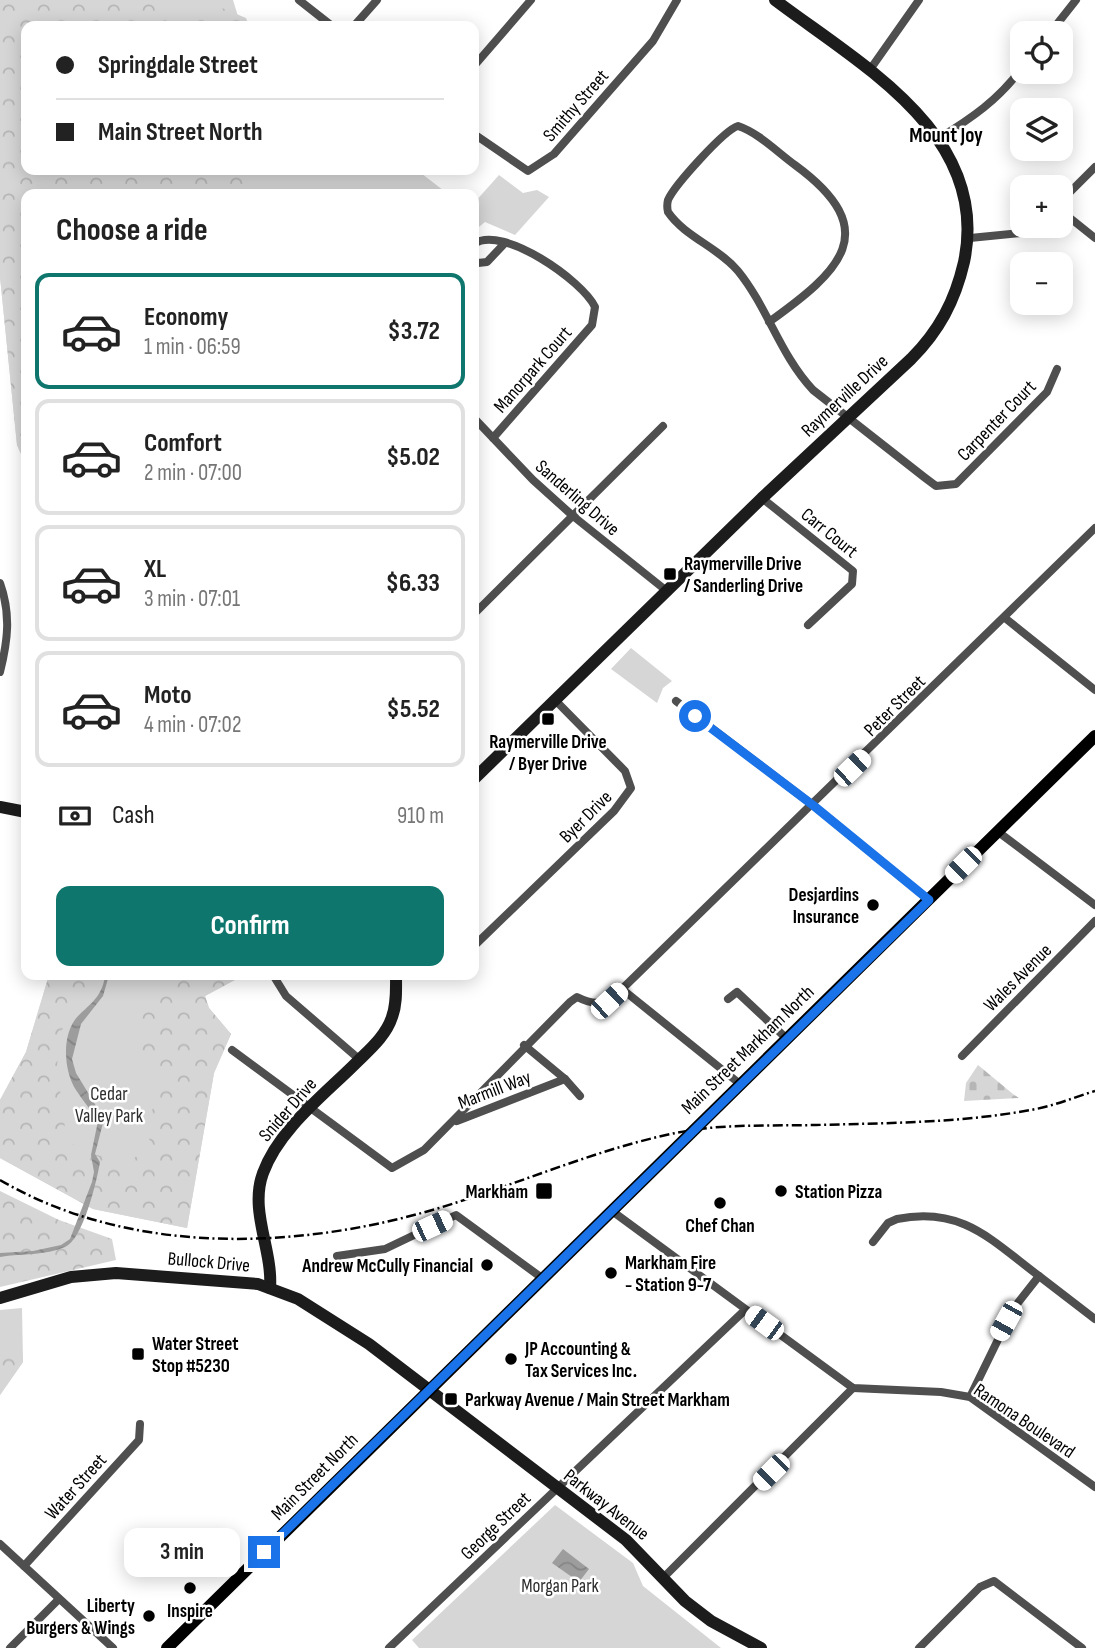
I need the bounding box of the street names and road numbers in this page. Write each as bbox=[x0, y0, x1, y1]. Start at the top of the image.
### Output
street label: Smithy Street bbox=[539, 65, 614, 147]
street label: Manorpark Court bbox=[489, 322, 577, 418]
street label: Raymerville Drive bbox=[797, 350, 893, 442]
street label: Carpenter Court bbox=[953, 376, 1041, 466]
street label: Sanderling Drive bbox=[530, 455, 624, 541]
street label: Carr Court bbox=[796, 503, 862, 563]
street label: Peter Street bbox=[860, 670, 931, 742]
street label: Byer Drive bbox=[555, 786, 617, 848]
street label: Wales Avenue bbox=[979, 939, 1057, 1017]
street label: Main Street Markham North bbox=[677, 981, 819, 1119]
street label: Marmill Way bbox=[455, 1066, 535, 1115]
street label: Snider Drive bbox=[254, 1073, 322, 1147]
street label: Bullock Drive bbox=[167, 1247, 251, 1278]
street label: Ramona Boulevard bbox=[969, 1379, 1079, 1464]
street label: Main Street North bbox=[267, 1429, 363, 1525]
street label: Water Street bbox=[40, 1449, 112, 1525]
street label: Parkway Avenue bbox=[559, 1465, 653, 1546]
street label: George Street bbox=[456, 1487, 536, 1565]

